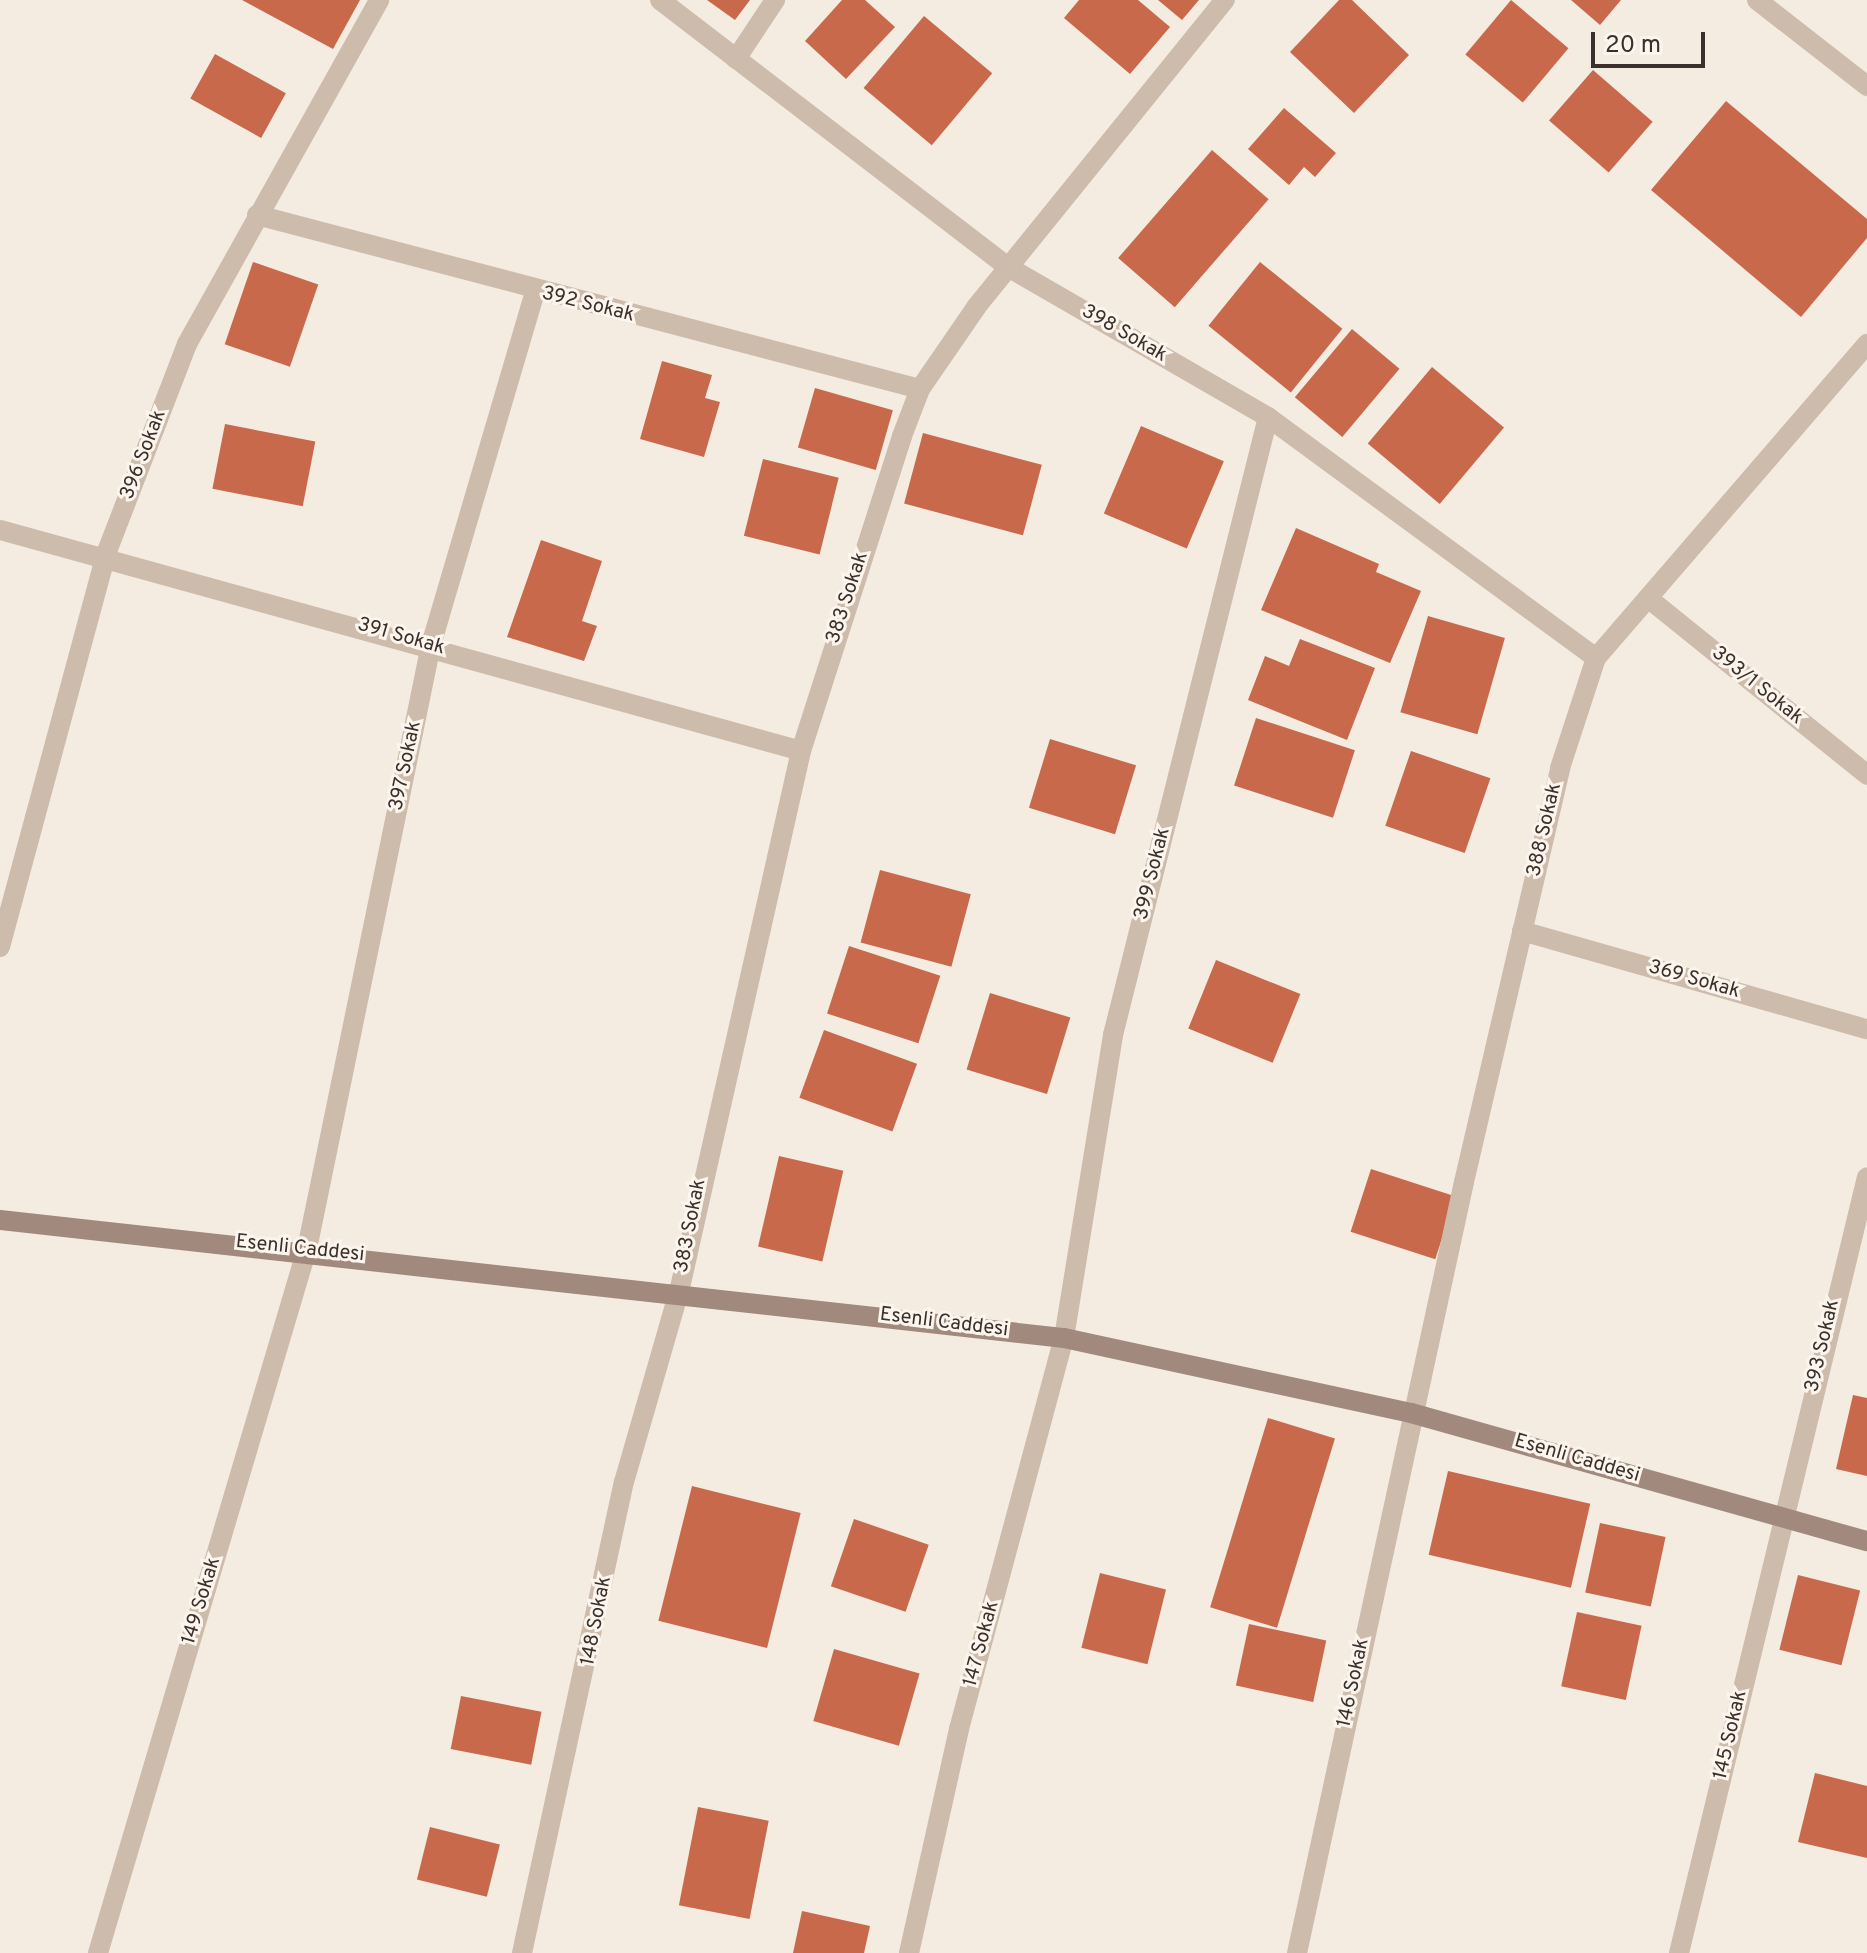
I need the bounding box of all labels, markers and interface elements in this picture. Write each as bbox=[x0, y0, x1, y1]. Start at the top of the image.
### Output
scale bar bbox=[1595, 16, 1709, 66]
text: 20 m bbox=[1605, 31, 1661, 61]
street label: 392 Sokak bbox=[539, 282, 637, 328]
street label: 398 Sokak bbox=[1077, 300, 1171, 368]
street label: 396 Sokak bbox=[116, 407, 172, 503]
street label: 383 Sokak bbox=[822, 549, 874, 647]
street label: 391 Sokak bbox=[355, 613, 447, 661]
street label: 393/1 Sokak bbox=[1706, 642, 1808, 730]
street label: 397 Sokak bbox=[385, 718, 427, 814]
street label: 388 Sokak bbox=[1523, 781, 1567, 879]
street label: 399 Sokak bbox=[1130, 825, 1176, 923]
street label: 369 Sokak bbox=[1646, 956, 1742, 1004]
street label: 383 Sokak bbox=[670, 1177, 712, 1275]
street label: Esenli Caddesi bbox=[234, 1230, 366, 1268]
street label: 393 Sokak bbox=[1801, 1297, 1845, 1395]
street label: Esenli Caddesi bbox=[878, 1303, 1010, 1343]
street label: Esenli Caddesi bbox=[1512, 1430, 1642, 1488]
street label: 149 Sokak bbox=[177, 1555, 227, 1647]
street label: 148 Sokak bbox=[577, 1574, 617, 1668]
street label: 147 Sokak bbox=[959, 1598, 1005, 1690]
street label: 146 Sokak bbox=[1333, 1636, 1375, 1730]
street label: 145 Sokak bbox=[1709, 1688, 1753, 1782]

